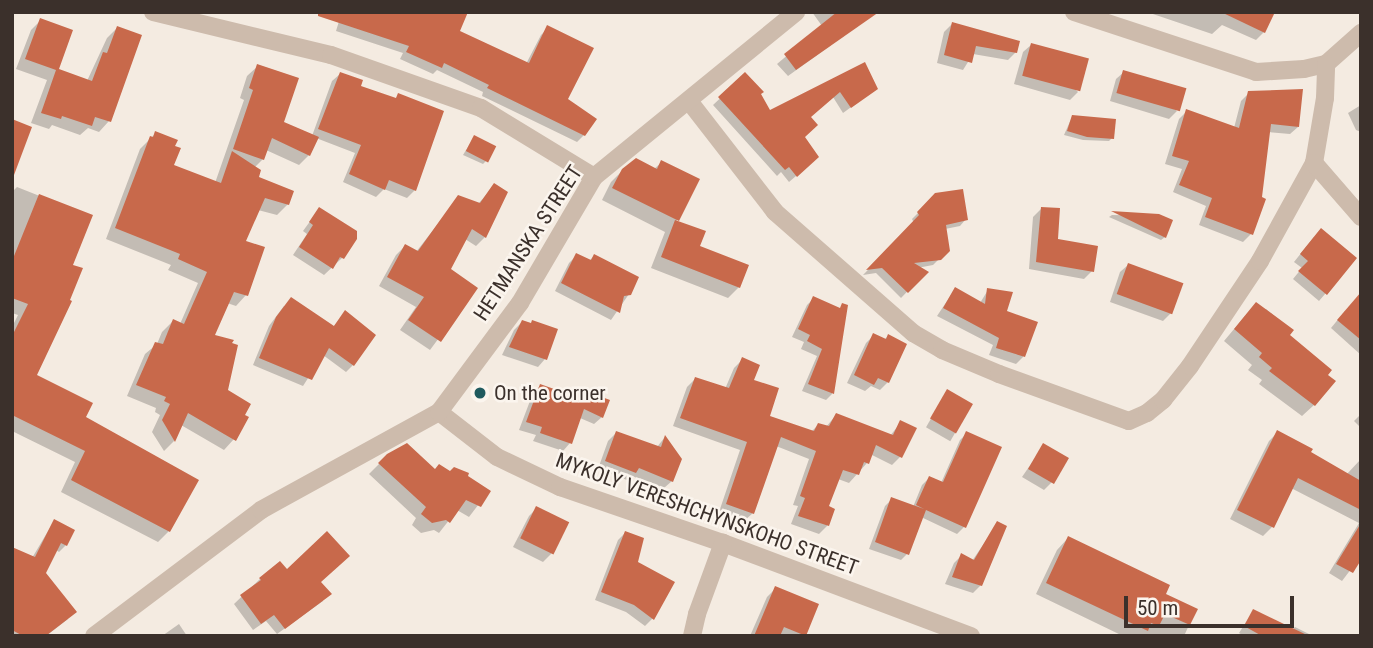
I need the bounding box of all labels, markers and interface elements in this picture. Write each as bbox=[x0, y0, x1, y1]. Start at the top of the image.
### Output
street label: HETMANSKA STREET bbox=[468, 161, 588, 325]
place label: On the corner bbox=[494, 380, 606, 406]
marker: On the corner bbox=[472, 385, 488, 401]
street label: MYKOLY VERESHCHYNSKOHO STREET bbox=[552, 447, 862, 581]
scale bar bbox=[1128, 582, 1298, 626]
text: 50 m bbox=[1137, 596, 1178, 620]

